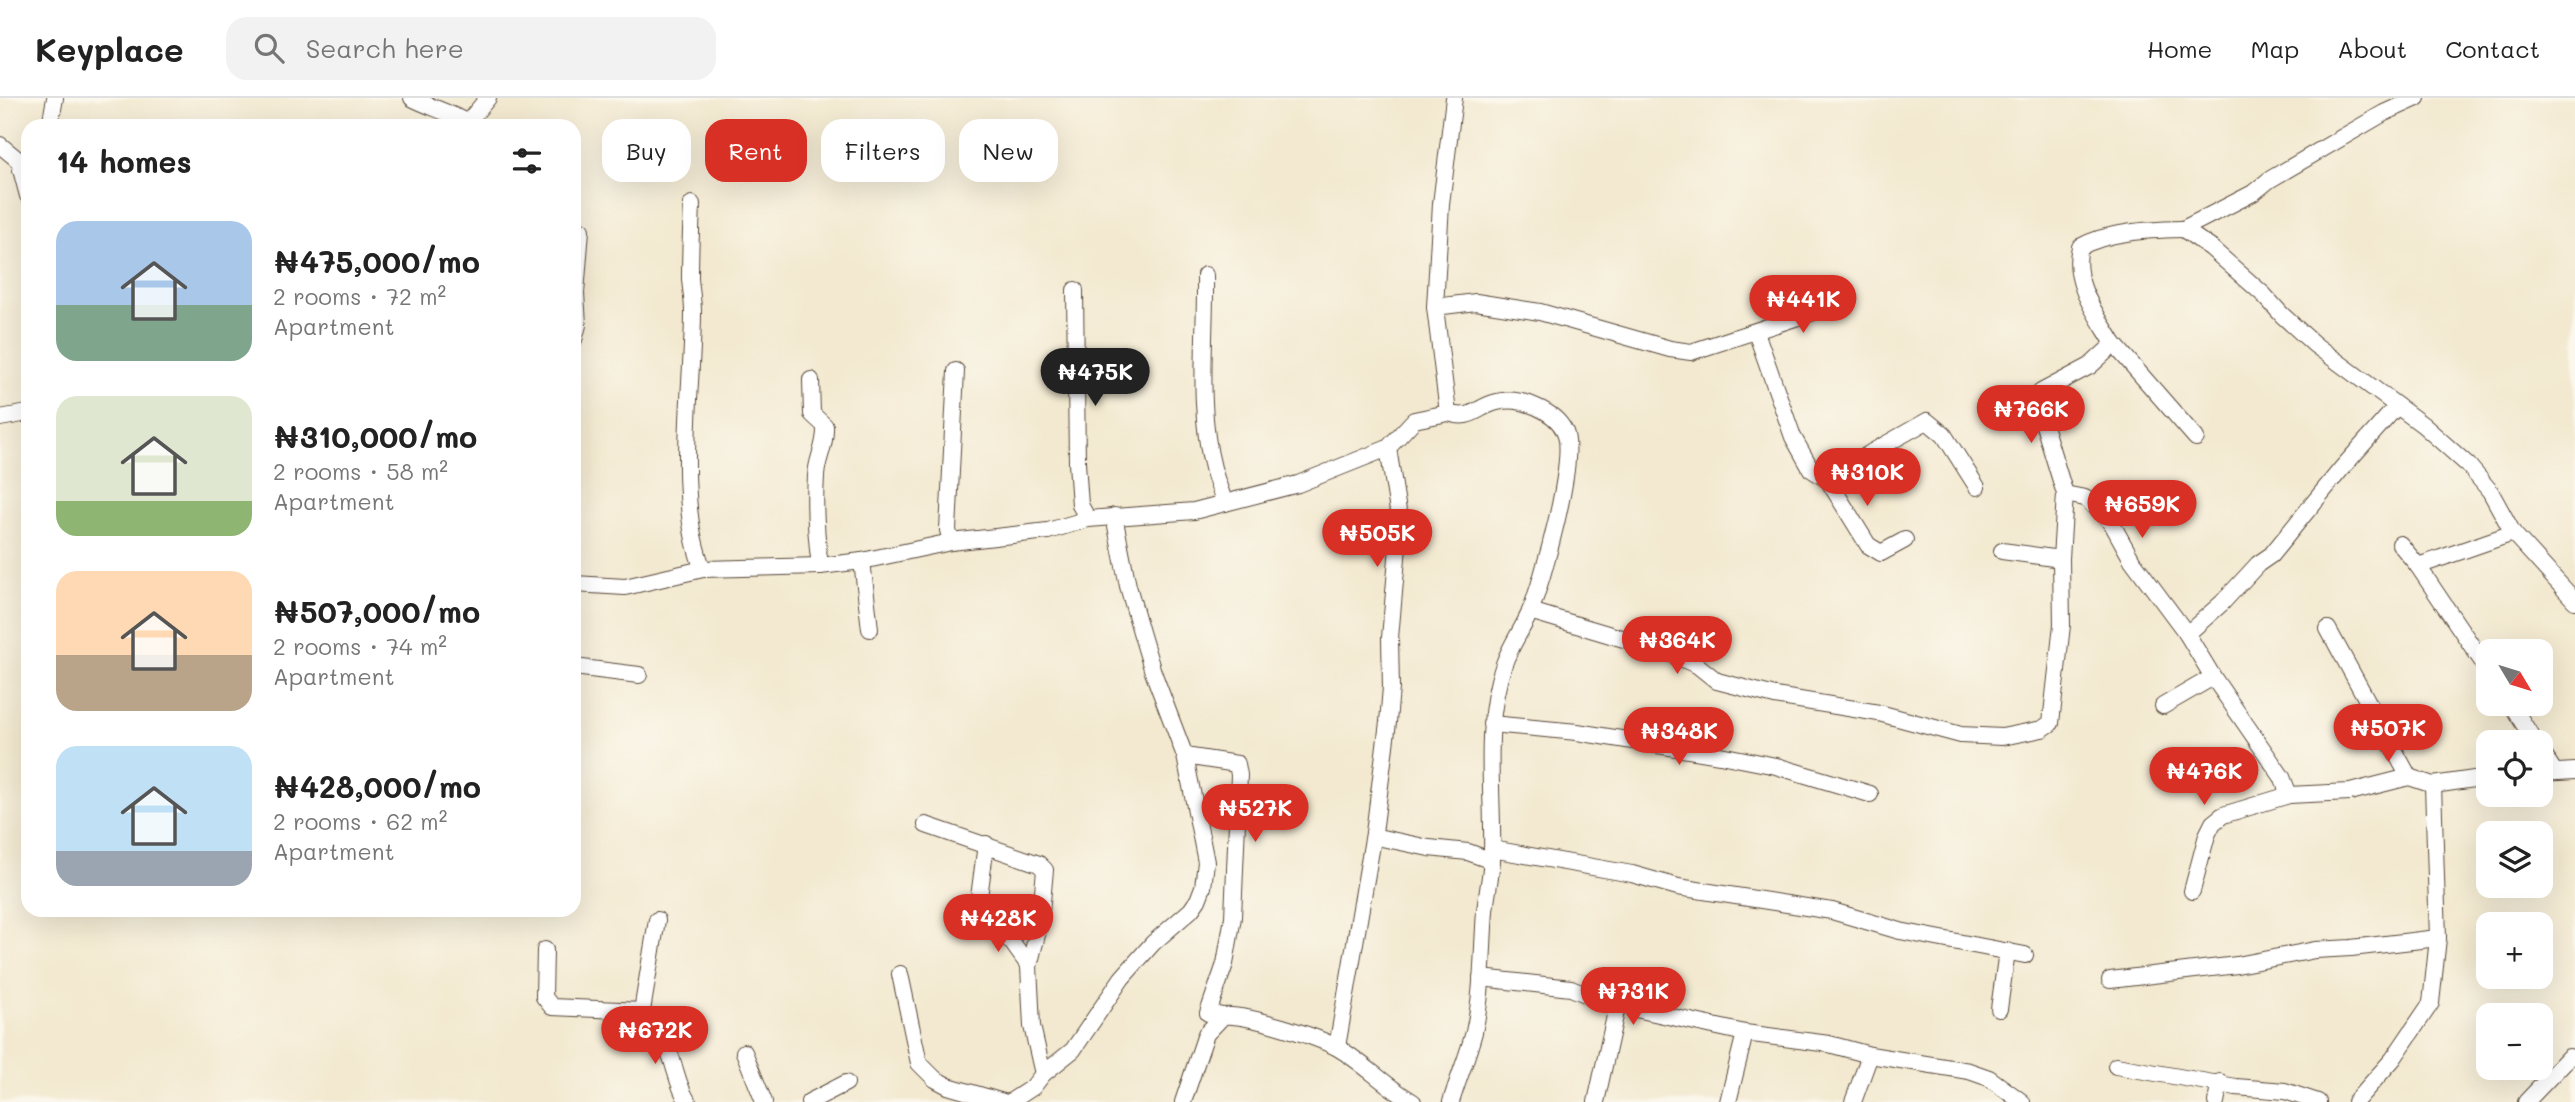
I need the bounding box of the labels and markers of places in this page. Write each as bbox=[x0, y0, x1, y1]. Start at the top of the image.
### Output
pin: ₦441K bbox=[1754, 275, 1852, 335]
pin: ₦475K bbox=[1046, 348, 1144, 408]
pin: ₦766K bbox=[1982, 386, 2080, 445]
pin: ₦310K bbox=[1818, 448, 1916, 508]
pin: ₦659K bbox=[2093, 480, 2191, 540]
pin: ₦505K bbox=[1328, 510, 1426, 569]
pin: ₦364K bbox=[1628, 616, 1726, 676]
pin: ₦507K bbox=[2339, 704, 2437, 764]
pin: ₦348K bbox=[1630, 708, 1728, 767]
pin: ₦476K bbox=[2155, 748, 2253, 807]
pin: ₦527K bbox=[1206, 784, 1304, 844]
pin: ₦428K bbox=[949, 894, 1047, 954]
pin: ₦731K bbox=[1584, 968, 1682, 1027]
pin: ₦672K bbox=[606, 1006, 704, 1066]

